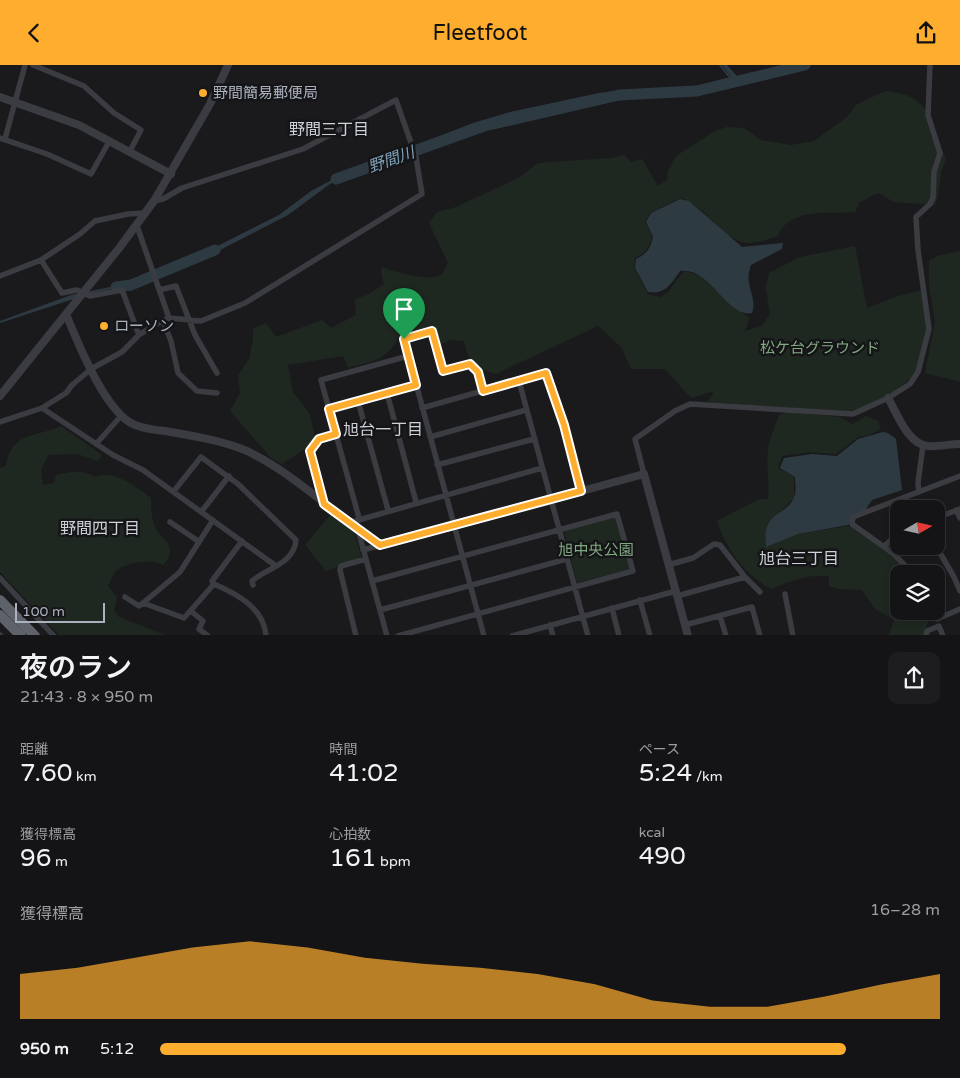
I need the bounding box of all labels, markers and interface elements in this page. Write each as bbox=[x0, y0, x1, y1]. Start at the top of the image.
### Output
icon: back bbox=[20, 19, 48, 47]
icon: share bbox=[912, 19, 940, 47]
text: Fleetfoot bbox=[433, 20, 527, 46]
place label: 野間簡易郵便局 bbox=[213, 84, 318, 102]
marker: 野間簡易郵便局 bbox=[197, 87, 209, 99]
district label: 野間三丁目 bbox=[289, 120, 369, 140]
water label: 野間川 bbox=[365, 142, 419, 178]
pin bbox=[383, 288, 425, 339]
icon: arrive bbox=[390, 295, 418, 323]
place label: ローソン bbox=[114, 317, 174, 335]
marker: ローソン bbox=[98, 320, 110, 332]
park label: 松ケ台グラウンド bbox=[760, 339, 880, 357]
district label: 旭台一丁目 bbox=[343, 420, 423, 440]
north arrow bbox=[890, 500, 945, 555]
map controls bbox=[890, 500, 945, 620]
district label: 野間四丁目 bbox=[60, 519, 140, 539]
park label: 旭中央公園 bbox=[558, 541, 634, 559]
district label: 旭台三丁目 bbox=[759, 549, 839, 569]
button: layers bbox=[890, 565, 945, 620]
scale bar bbox=[15, 601, 105, 624]
text: 100 m bbox=[22, 603, 65, 620]
text: 夜のラン bbox=[20, 651, 132, 685]
button: share bbox=[888, 652, 940, 704]
text: 21:43 · 8 × 950 m bbox=[20, 687, 153, 707]
text: 距離 bbox=[20, 741, 48, 758]
text: 時間 bbox=[329, 741, 357, 758]
text: ペース bbox=[639, 741, 680, 758]
text: 7.60 bbox=[20, 758, 72, 788]
text: 41:02 bbox=[329, 758, 399, 788]
text: 5:24 bbox=[639, 758, 692, 788]
text: km bbox=[72, 768, 96, 785]
text: /km bbox=[692, 768, 723, 785]
text: kcal bbox=[639, 824, 665, 841]
text: 獲得標高 bbox=[20, 826, 76, 843]
text: 心拍数 bbox=[329, 826, 371, 843]
text: 490 bbox=[639, 841, 686, 871]
text: 96 bbox=[20, 843, 51, 873]
text: 161 bbox=[329, 843, 376, 873]
text: m bbox=[51, 853, 68, 870]
text: bpm bbox=[376, 853, 411, 870]
text: 16–28 m bbox=[870, 900, 940, 920]
text: 獲得標高 bbox=[20, 904, 84, 924]
text: 950 m bbox=[20, 1039, 69, 1059]
text: 5:12 bbox=[100, 1039, 134, 1059]

